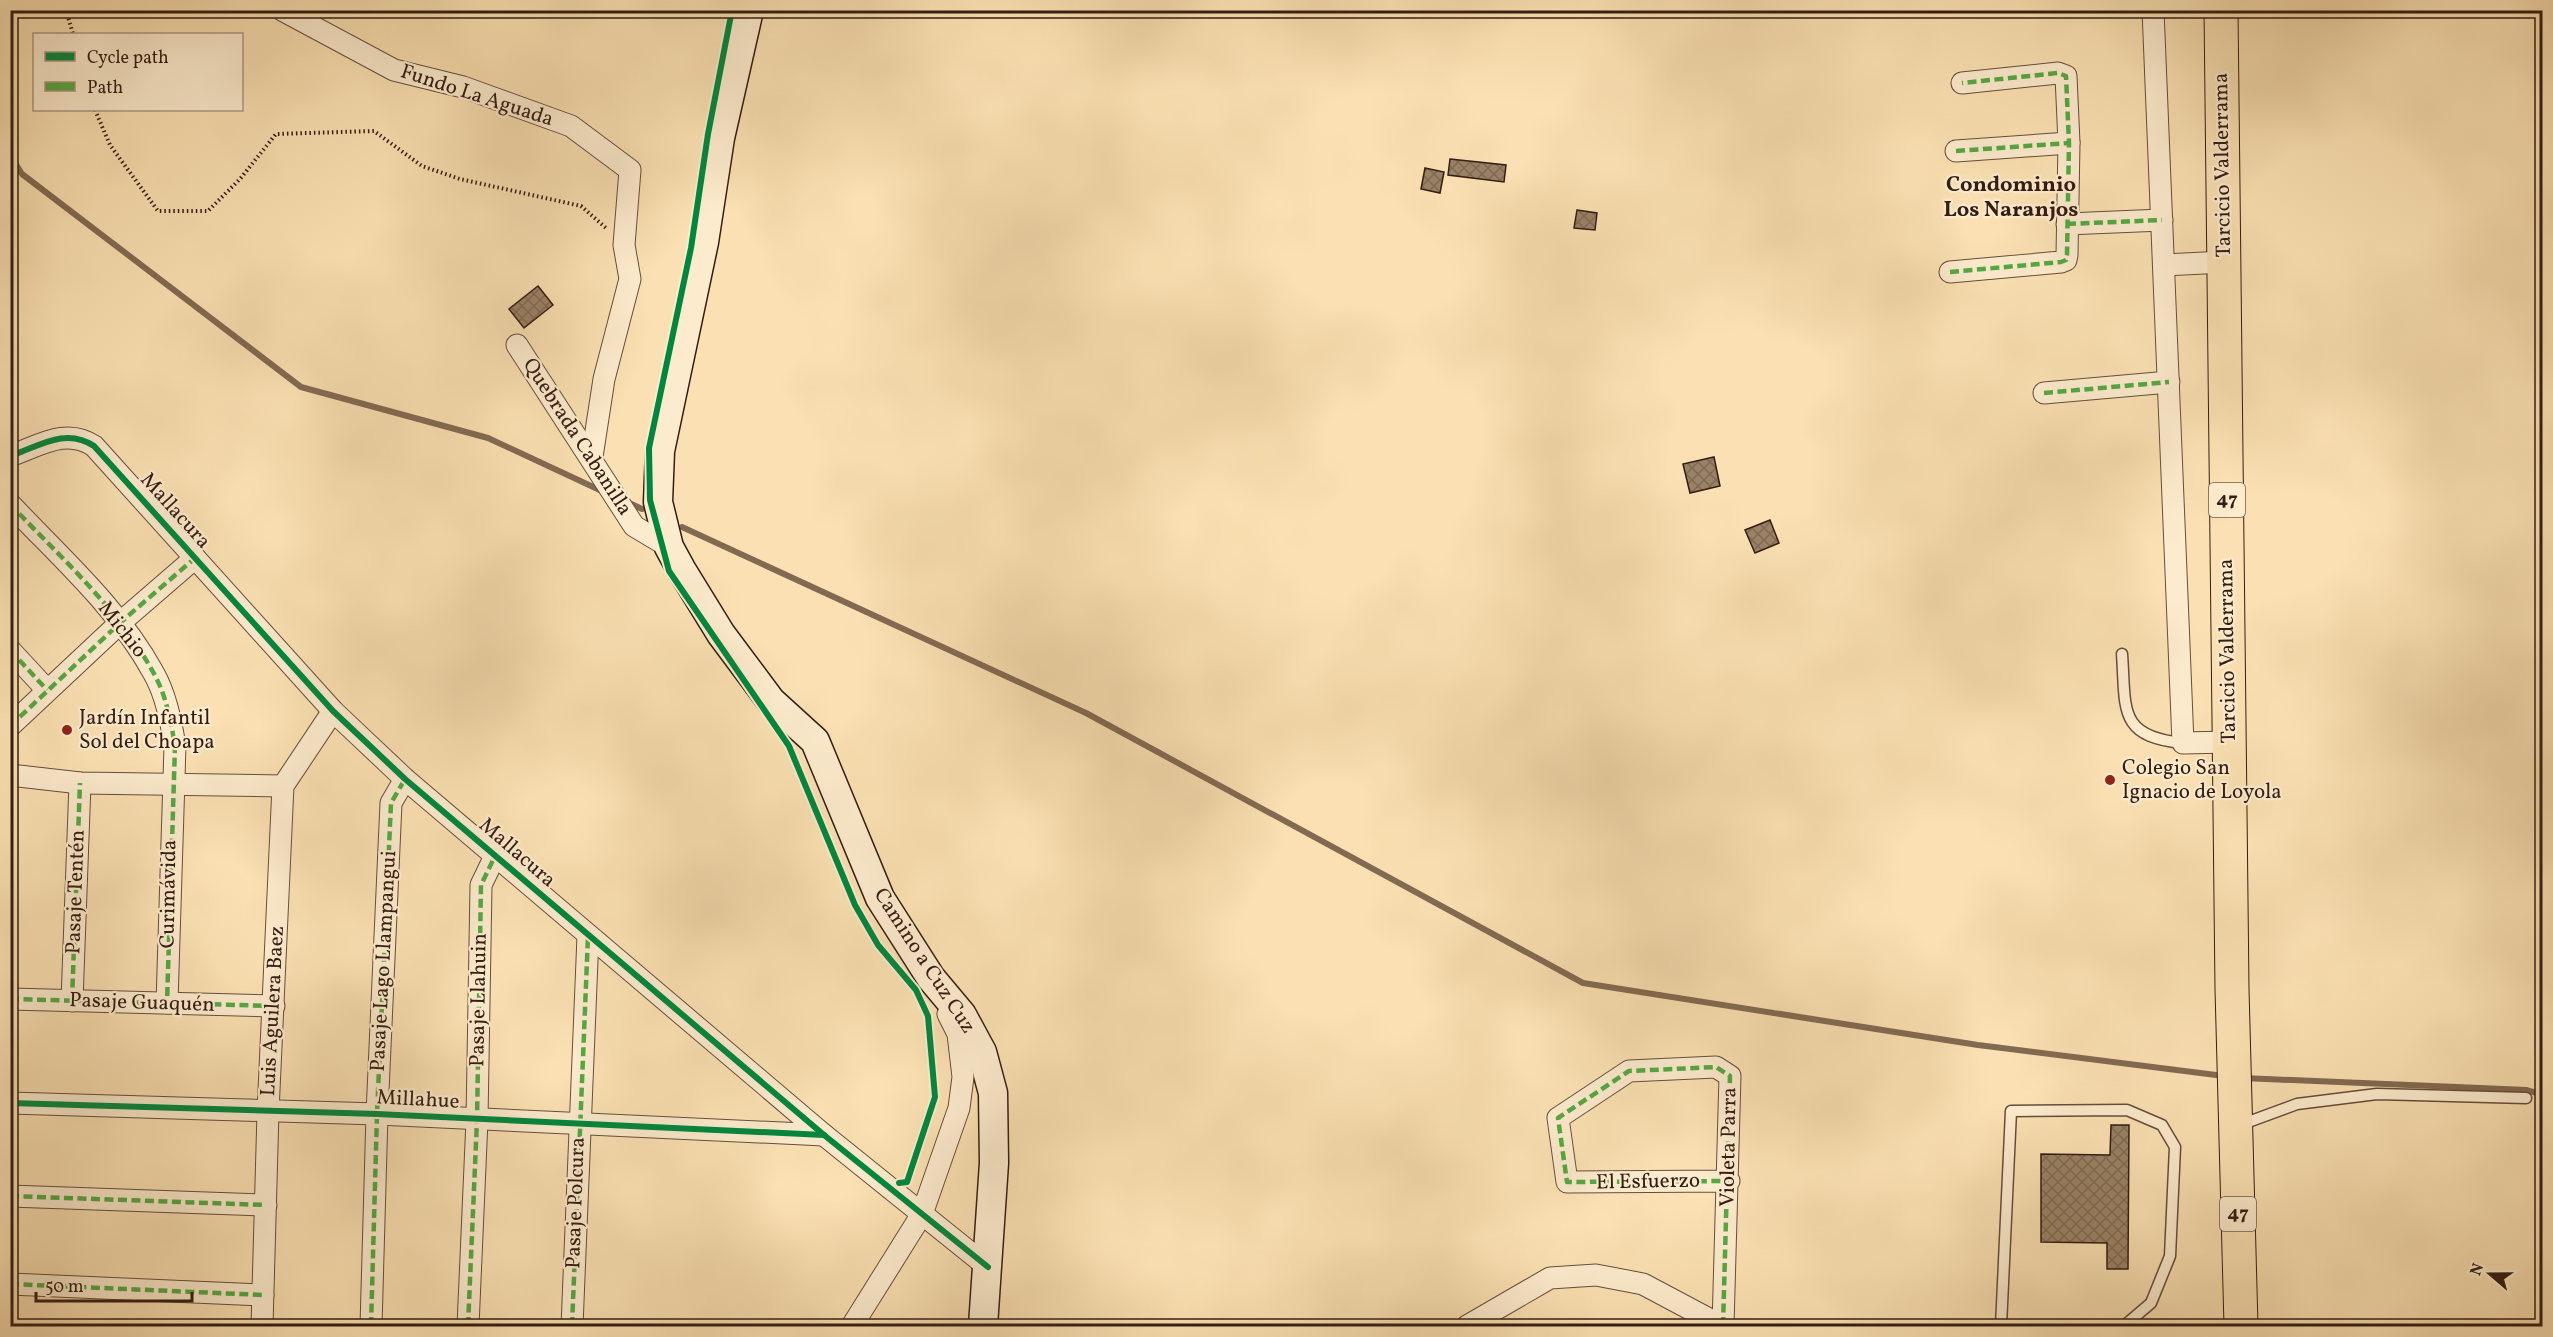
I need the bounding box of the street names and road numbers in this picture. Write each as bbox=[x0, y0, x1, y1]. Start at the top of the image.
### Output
street label: Fundo La Aguada bbox=[397, 58, 557, 134]
street label: Tarcicio Valderrama bbox=[2207, 72, 2239, 258]
street label: Quebrada Cabanilla bbox=[515, 353, 639, 521]
street label: Mallacura bbox=[133, 467, 217, 555]
road number: 47 bbox=[2209, 483, 2245, 517]
street label: Tarcicio Valderrama bbox=[2212, 558, 2244, 744]
street label: Michio bbox=[91, 596, 153, 664]
street label: Mallacura bbox=[472, 811, 562, 895]
street label: Pasaje Tentén bbox=[59, 829, 93, 955]
street label: Curimávida bbox=[154, 839, 184, 949]
street label: Pasaje Lago Llampangui bbox=[364, 850, 404, 1072]
street label: Camino a Cuz Cuz bbox=[866, 883, 982, 1039]
street label: Luis Aguilera Baez bbox=[254, 925, 292, 1097]
street label: Pasaje Llahuin bbox=[463, 933, 495, 1067]
street label: Pasaje Guaquén bbox=[69, 986, 215, 1020]
street label: Millahue bbox=[376, 1083, 460, 1117]
street label: Violeta Parra bbox=[1713, 1087, 1745, 1207]
street label: Pasaje Polcura bbox=[559, 1137, 593, 1269]
street label: El Esfuerzo bbox=[1596, 1167, 1700, 1197]
road number: 47 bbox=[2220, 1197, 2256, 1231]

